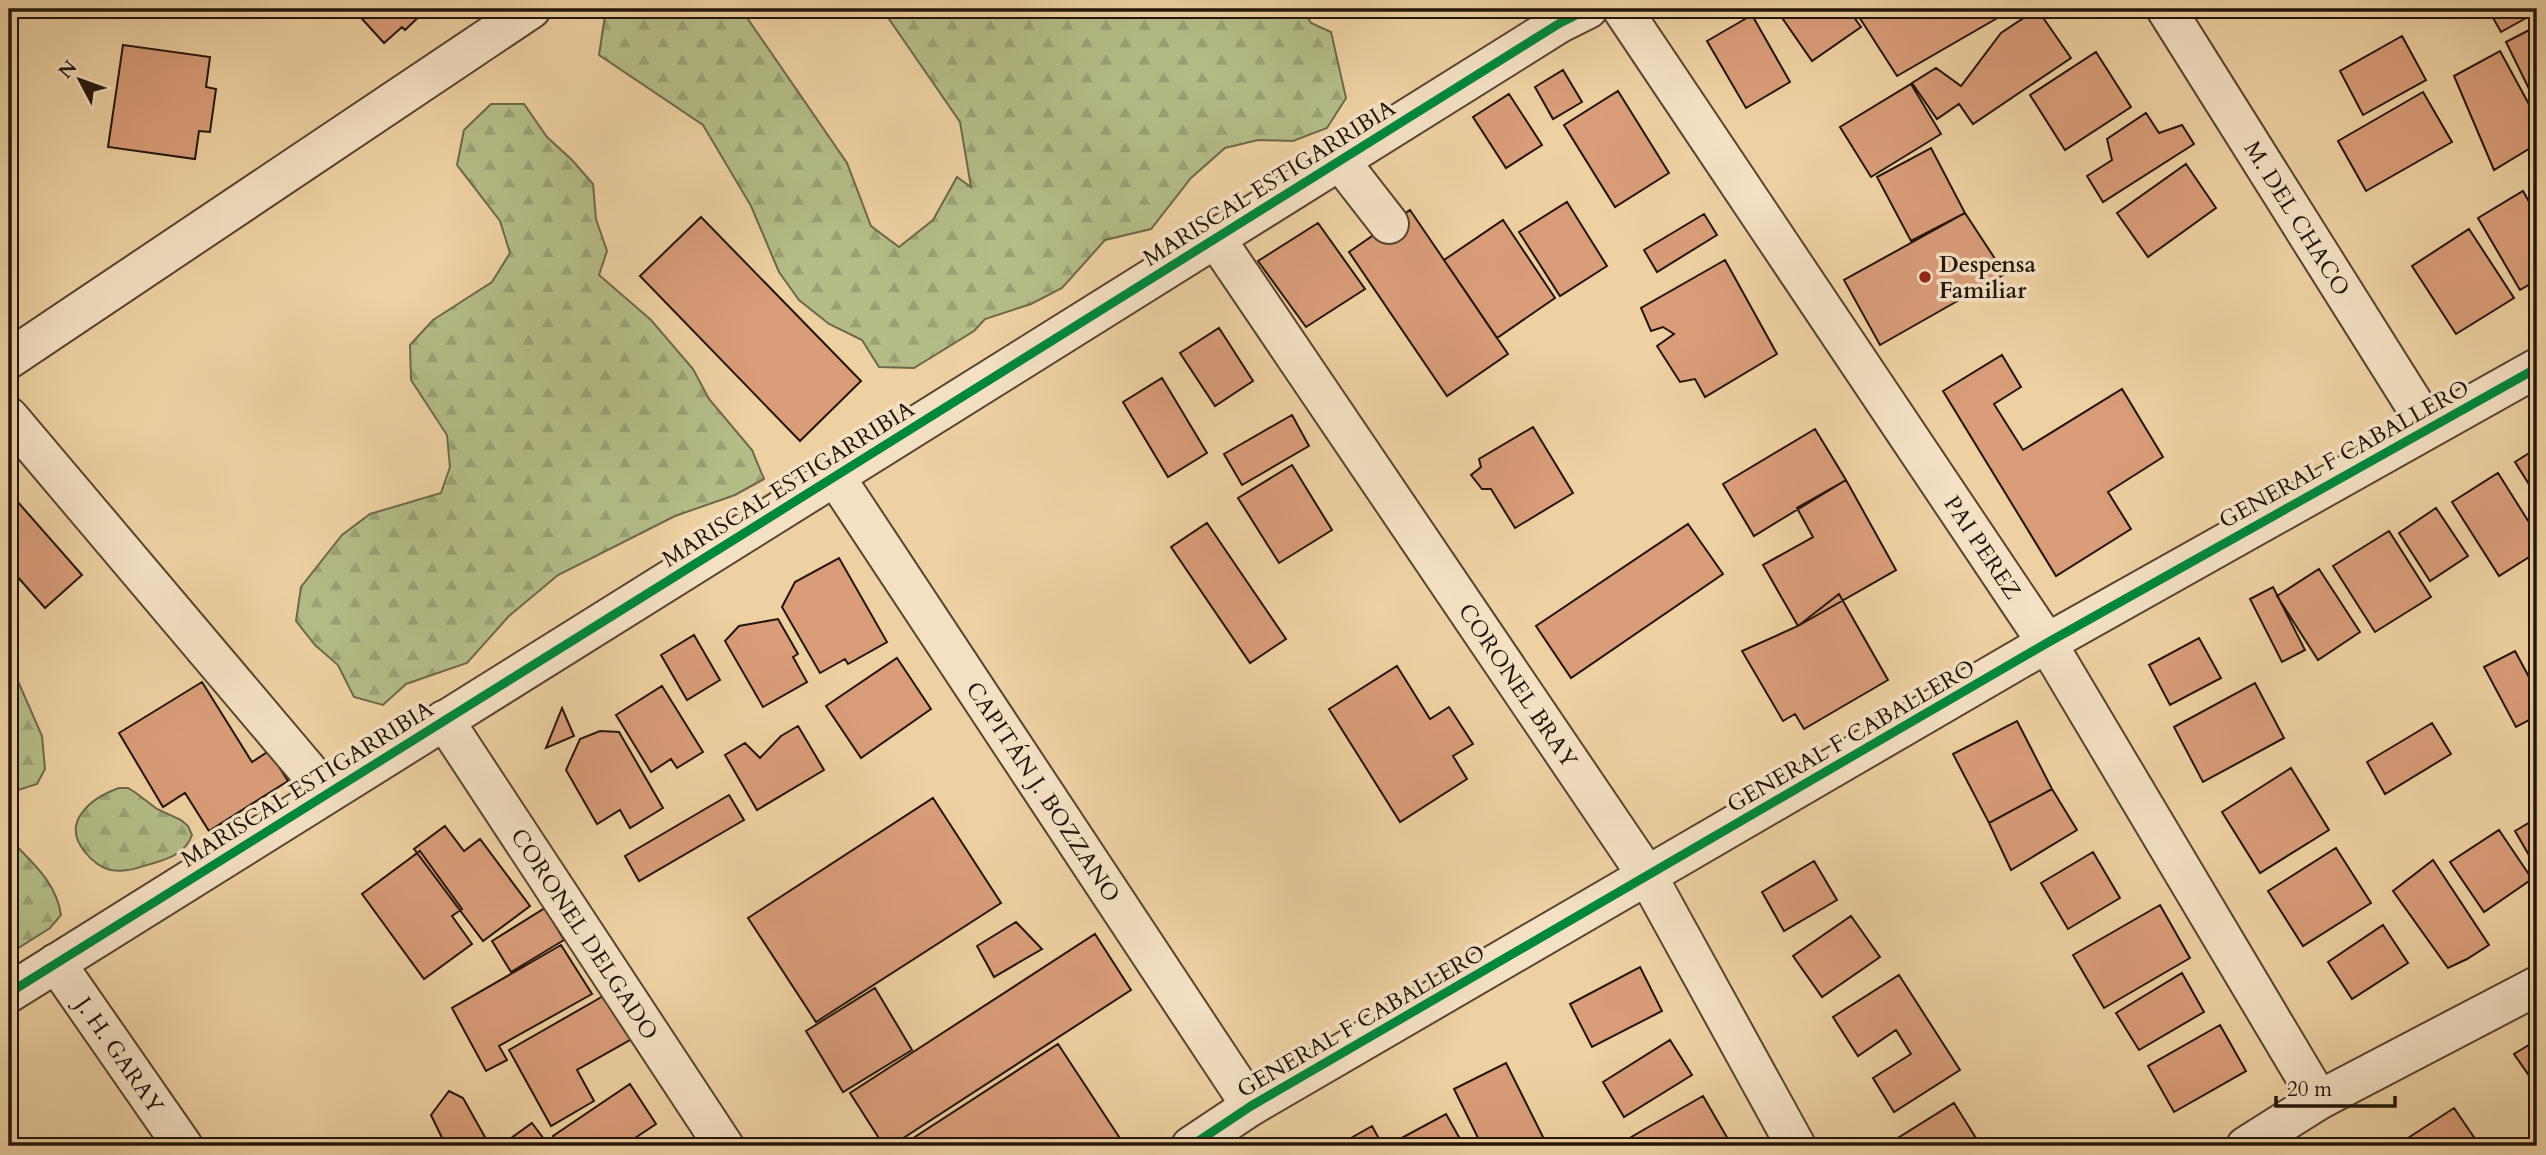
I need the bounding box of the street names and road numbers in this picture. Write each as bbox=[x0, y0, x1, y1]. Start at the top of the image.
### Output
street label: MARISCAL ESTIGARRIBIA bbox=[1137, 92, 1402, 274]
street label: M. DEL CHACO bbox=[2237, 135, 2358, 302]
street label: GENERAL F CABALLERO bbox=[2213, 372, 2475, 536]
street label: MARISCAL ESTIGARRIBIA bbox=[656, 393, 921, 575]
street label: PAI PEREZ bbox=[1937, 489, 2029, 605]
street label: CORONEL BRAY bbox=[1451, 597, 1585, 774]
street label: GENERAL F CABALLERO bbox=[1721, 652, 1981, 820]
street label: CAPITÁN J. BOZZANO bbox=[959, 675, 1128, 908]
street label: MARISCAL ESTIGARRIBIA bbox=[175, 693, 440, 875]
street label: CORONEL DELGADO bbox=[504, 822, 665, 1046]
street label: GENERAL F CABALLERO bbox=[1231, 937, 1491, 1105]
street label: J. H. GARAY bbox=[67, 988, 172, 1120]

